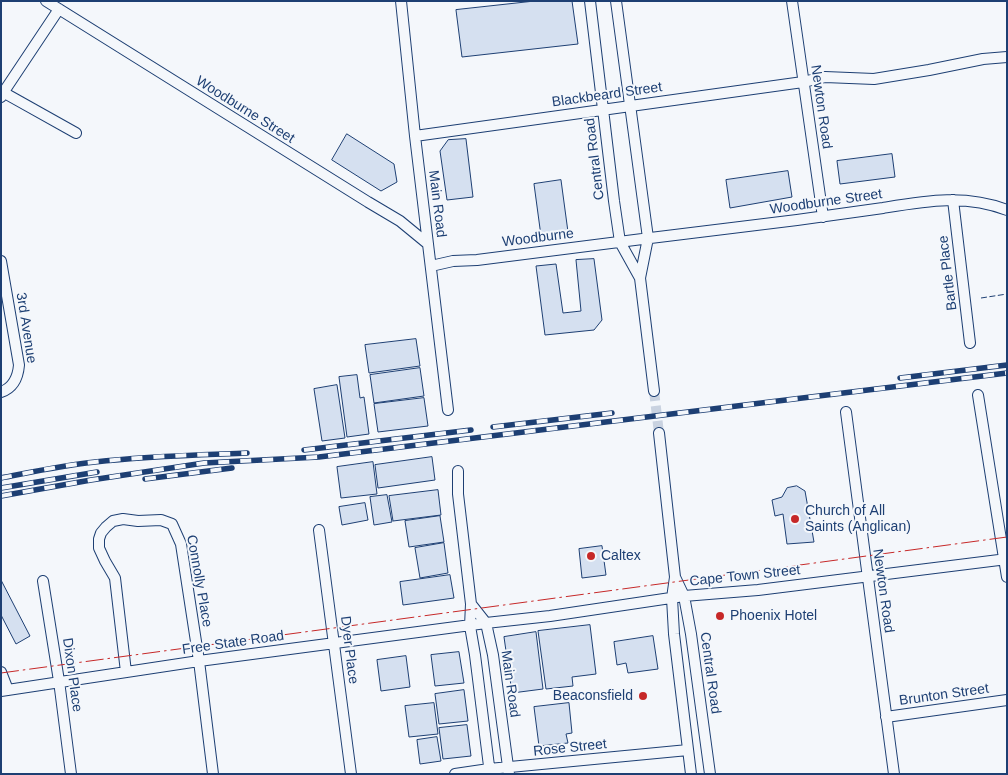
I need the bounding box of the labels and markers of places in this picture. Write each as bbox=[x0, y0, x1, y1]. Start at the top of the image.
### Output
place label: Church of All Saints (Anglican) bbox=[805, 503, 911, 536]
marker: Church of All Saints (Anglican) bbox=[789, 513, 801, 525]
place label: Caltex bbox=[601, 548, 641, 564]
marker: Caltex bbox=[585, 550, 597, 562]
place label: Phoenix Hotel bbox=[730, 608, 817, 624]
marker: Phoenix Hotel bbox=[714, 610, 726, 622]
place label: Beaconsfield bbox=[553, 688, 633, 704]
marker: Beaconsfield bbox=[637, 690, 649, 702]

